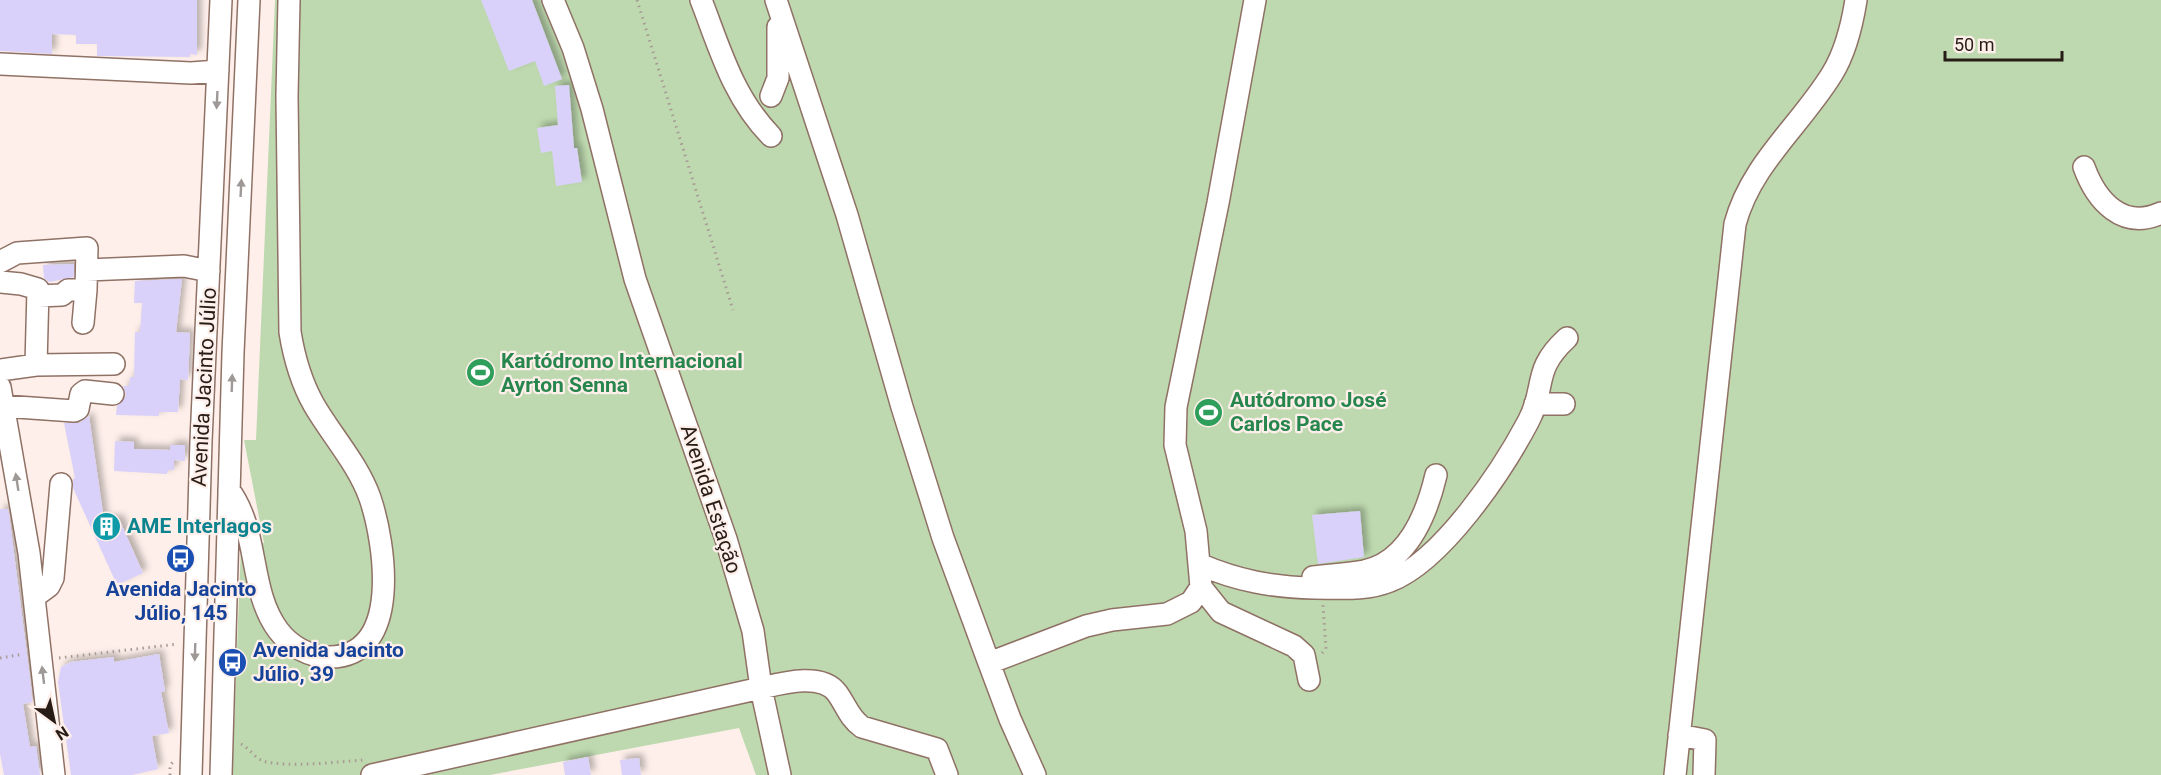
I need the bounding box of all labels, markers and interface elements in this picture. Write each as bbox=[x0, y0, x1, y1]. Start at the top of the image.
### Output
scale bar bbox=[1945, 24, 2062, 62]
text: 50 m bbox=[1954, 34, 1994, 55]
one-way arrow bbox=[213, 91, 222, 110]
one-way arrow bbox=[236, 178, 246, 197]
street label: Avenida Jacinto Júlio bbox=[187, 287, 221, 487]
place label: Kartódromo Internacional Ayrton Senna bbox=[501, 349, 743, 397]
sports icon: Kartódromo Internacional Ayrton Senna bbox=[464, 357, 496, 389]
one-way arrow bbox=[227, 373, 237, 392]
place label: Autódromo José Carlos Pace bbox=[1230, 388, 1386, 436]
sports icon: Autódromo José Carlos Pace bbox=[1193, 396, 1225, 428]
street label: Avenida Estação bbox=[676, 422, 746, 576]
one-way arrow bbox=[12, 472, 21, 491]
building icon: AME Interlagos bbox=[90, 510, 122, 542]
place label: AME Interlagos bbox=[127, 514, 272, 538]
bus stop icon: Avenida Jacinto Júlio, 145 bbox=[165, 542, 197, 574]
place label: Avenida Jacinto Júlio, 145 bbox=[106, 577, 257, 625]
place label: Avenida Jacinto Júlio, 39 bbox=[253, 638, 404, 686]
one-way arrow bbox=[190, 642, 199, 661]
bus stop icon: Avenida Jacinto Júlio, 39 bbox=[216, 646, 248, 678]
one-way arrow bbox=[38, 666, 47, 685]
north arrow bbox=[24, 691, 84, 751]
text: N bbox=[52, 722, 72, 744]

